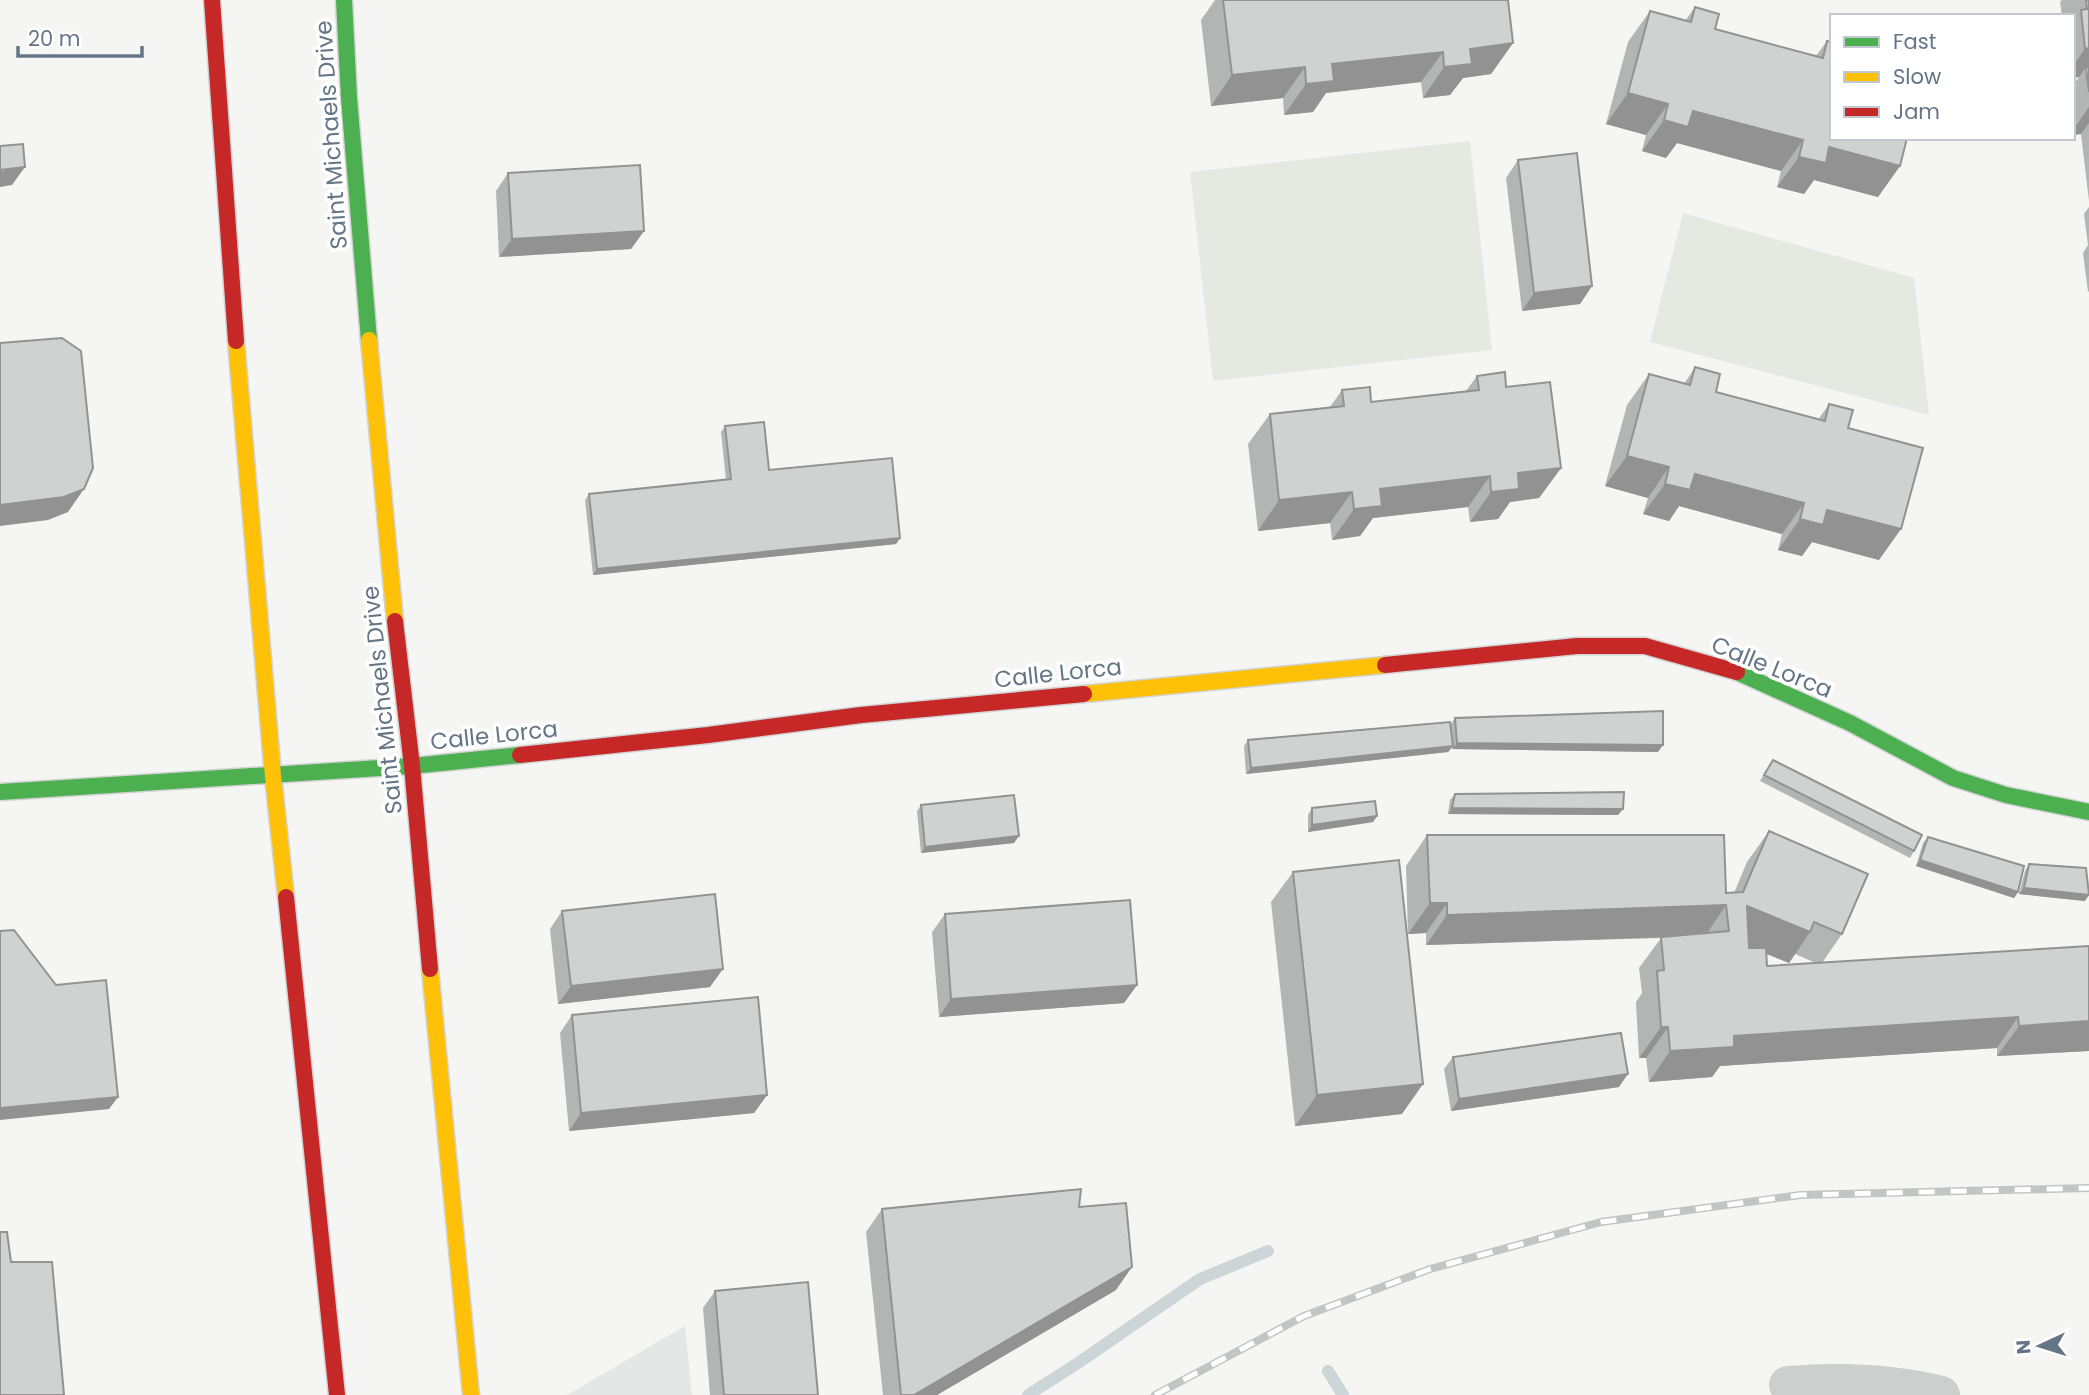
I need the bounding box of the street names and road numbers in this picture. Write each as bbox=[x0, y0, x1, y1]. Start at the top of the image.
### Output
street label: Saint Michaels Drive bbox=[307, 19, 355, 251]
street label: Saint Michaels Drive bbox=[354, 584, 410, 816]
street label: Calle Lorca bbox=[1707, 628, 1837, 706]
street label: Calle Lorca bbox=[993, 650, 1123, 696]
street label: Calle Lorca bbox=[429, 712, 559, 758]

